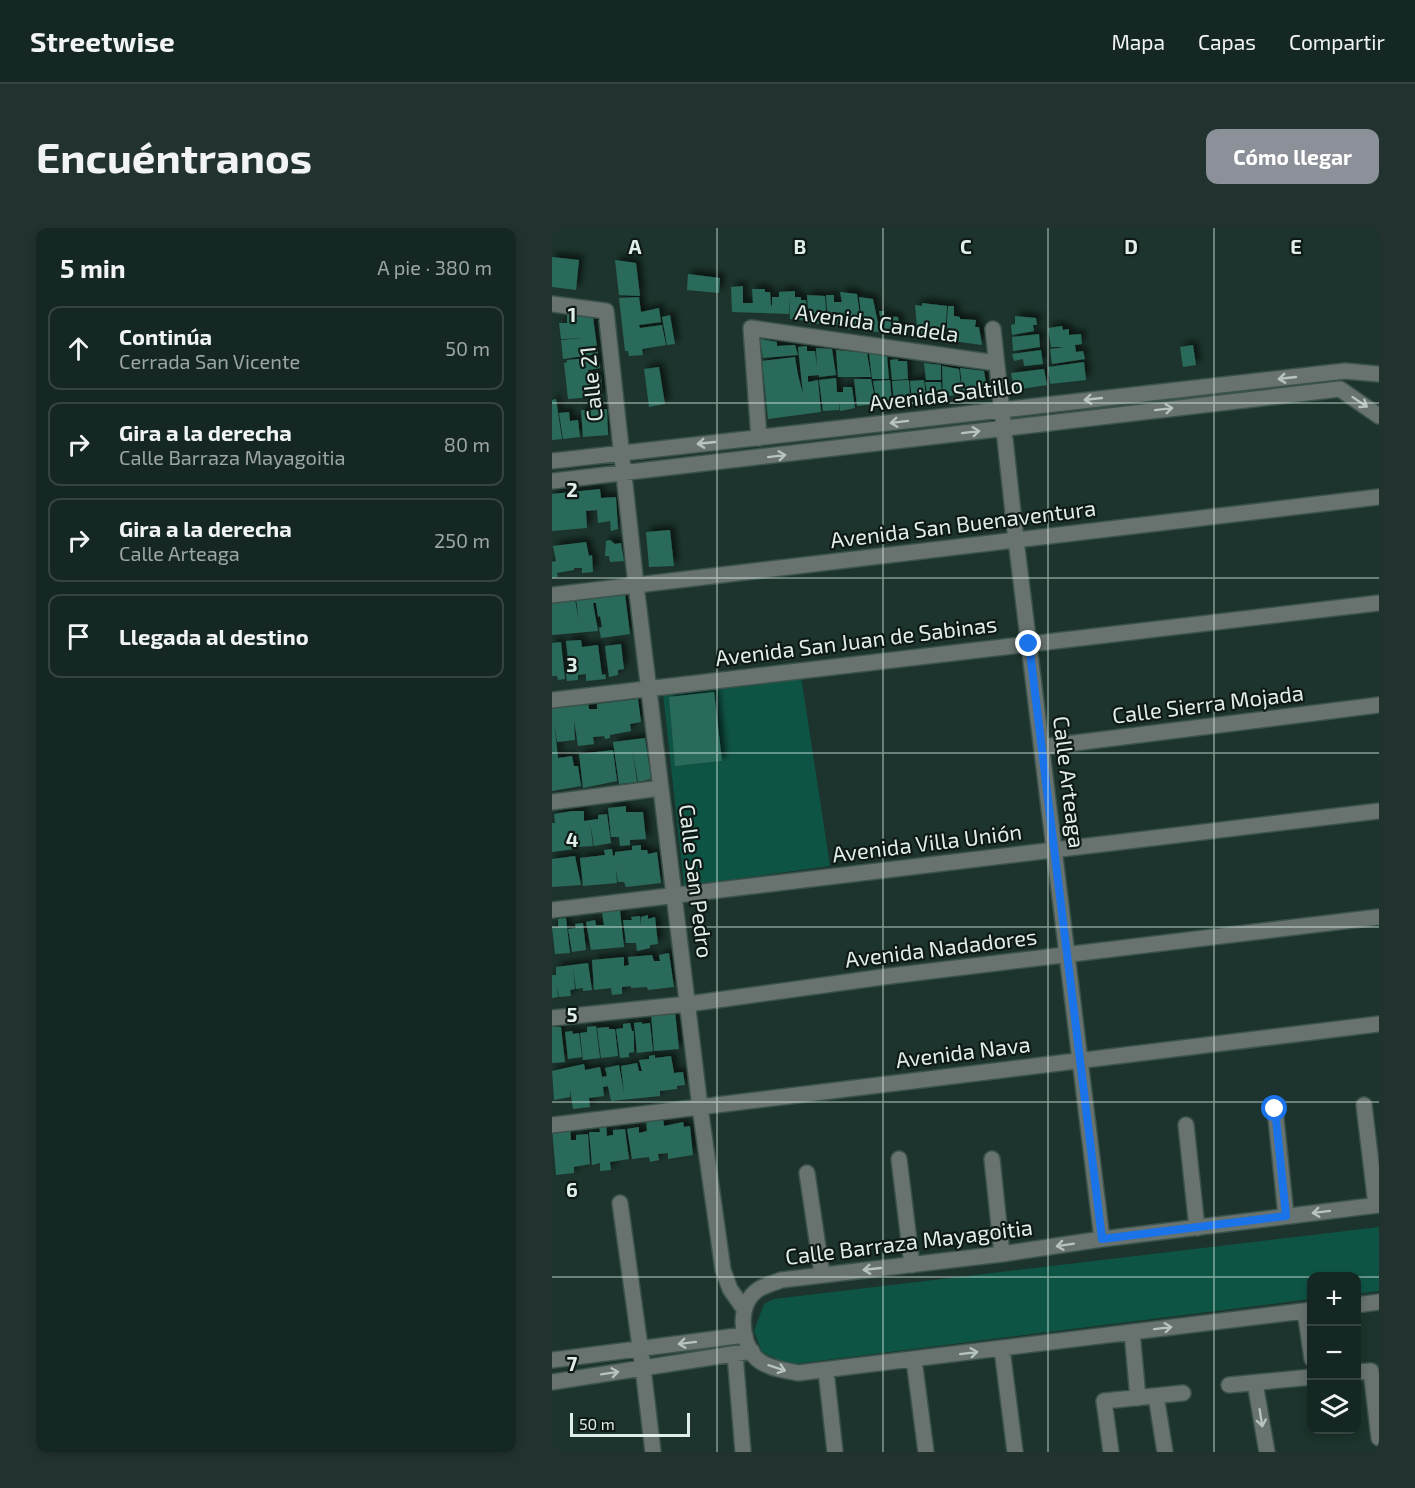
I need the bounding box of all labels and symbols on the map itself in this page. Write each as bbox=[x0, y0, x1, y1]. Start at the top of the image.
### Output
text: A bbox=[628, 234, 642, 258]
text: B bbox=[794, 234, 806, 258]
text: C bbox=[960, 234, 972, 258]
text: D bbox=[1124, 234, 1138, 258]
text: E bbox=[1290, 234, 1302, 258]
street label: Avenida Candela bbox=[794, 298, 961, 346]
text: 1 bbox=[568, 302, 576, 326]
street label: Calle 21 bbox=[573, 345, 607, 423]
street label: Avenida Saltillo bbox=[868, 371, 1024, 415]
one-way arrow bbox=[1277, 373, 1297, 384]
one-way arrow bbox=[1084, 394, 1103, 405]
one-way arrow bbox=[1351, 396, 1367, 408]
one-way arrow bbox=[1154, 403, 1174, 414]
one-way arrow bbox=[890, 416, 910, 427]
one-way arrow bbox=[960, 426, 980, 437]
one-way arrow bbox=[696, 438, 716, 449]
one-way arrow bbox=[767, 450, 786, 461]
text: 2 bbox=[566, 477, 578, 501]
street label: Avenida San Buenaventura bbox=[829, 494, 1097, 552]
street label: Avenida San Juan de Sabinas bbox=[714, 610, 998, 670]
route end bbox=[1015, 630, 1041, 656]
text: 3 bbox=[566, 652, 578, 676]
street label: Calle Sierra Mojada bbox=[1111, 678, 1305, 729]
street label: Calle Arteaga bbox=[1049, 714, 1091, 849]
street label: Calle San Pedro bbox=[675, 802, 719, 959]
street label: Avenida Villa Unión bbox=[831, 817, 1023, 867]
text: 4 bbox=[566, 827, 579, 851]
street label: Avenida Nadadores bbox=[843, 922, 1038, 972]
text: 5 bbox=[566, 1002, 578, 1026]
street label: Avenida Nava bbox=[894, 1030, 1032, 1072]
route start bbox=[1261, 1095, 1287, 1121]
text: 6 bbox=[566, 1177, 578, 1201]
one-way arrow bbox=[1312, 1207, 1331, 1218]
street label: Calle Barraza Mayagoitia bbox=[784, 1213, 1034, 1269]
one-way arrow bbox=[1056, 1239, 1075, 1250]
one-way arrow bbox=[862, 1264, 882, 1275]
one-way arrow bbox=[1152, 1322, 1172, 1333]
one-way arrow bbox=[677, 1337, 697, 1348]
one-way arrow bbox=[959, 1347, 979, 1358]
text: 7 bbox=[567, 1351, 578, 1375]
one-way arrow bbox=[767, 1363, 785, 1374]
one-way arrow bbox=[599, 1368, 619, 1379]
one-way arrow bbox=[1256, 1407, 1267, 1427]
scale bar bbox=[570, 1410, 690, 1438]

